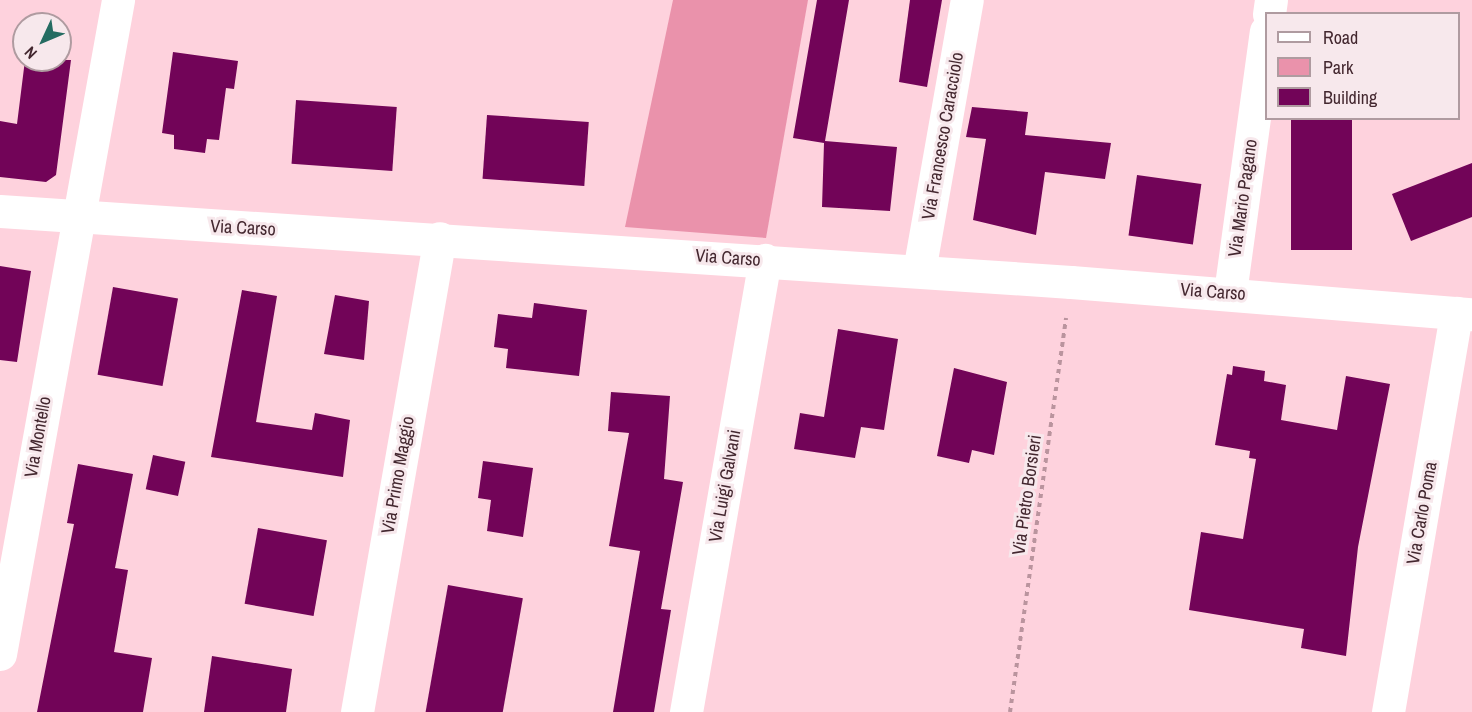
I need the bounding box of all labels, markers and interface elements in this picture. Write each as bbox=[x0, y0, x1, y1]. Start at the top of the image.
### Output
north arrow bbox=[12, 12, 72, 72]
legend bbox=[1265, 12, 1460, 120]
text: Road bbox=[1323, 25, 1358, 50]
text: N bbox=[19, 42, 42, 64]
street label: Via Francesco Caracciolo bbox=[918, 51, 968, 221]
text: Park bbox=[1323, 55, 1353, 80]
text: Building bbox=[1323, 85, 1377, 110]
street label: Via Mario Pagano bbox=[1224, 138, 1262, 258]
street label: Via Carso bbox=[210, 216, 276, 240]
street label: Via Carso bbox=[695, 245, 761, 271]
street label: Via Carso bbox=[1180, 279, 1246, 305]
street label: Via Montello bbox=[20, 395, 56, 479]
street label: Via Primo Maggio bbox=[377, 415, 419, 535]
street label: Via Luigi Galvani bbox=[704, 428, 746, 544]
street label: Via Pietro Borsieri bbox=[1008, 433, 1046, 557]
street label: Via Carlo Poma bbox=[1402, 460, 1442, 566]

